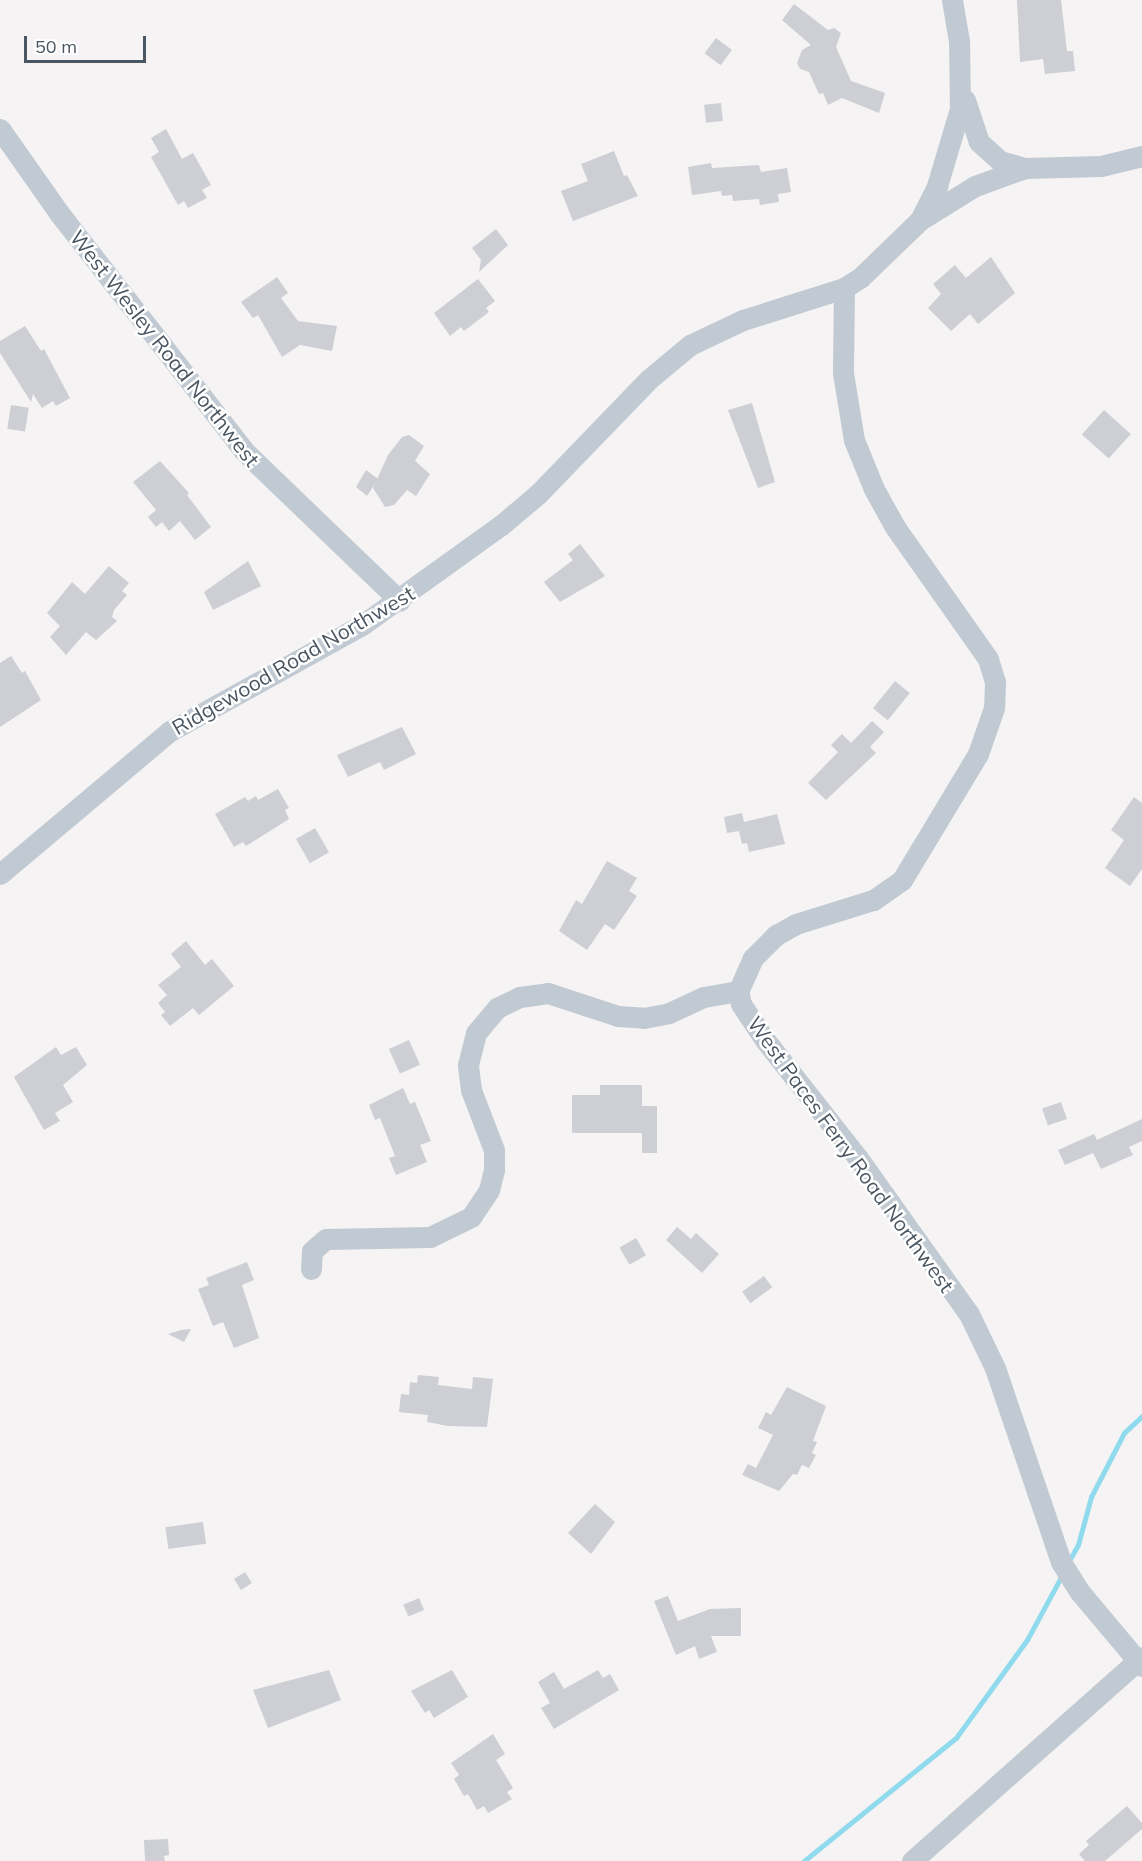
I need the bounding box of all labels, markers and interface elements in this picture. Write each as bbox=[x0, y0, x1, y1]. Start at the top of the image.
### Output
scale bar bbox=[27, 24, 148, 62]
text: 50 m bbox=[35, 35, 77, 58]
street label: West Wesley Road Northwest bbox=[65, 225, 265, 471]
street label: Ridgewood Road Northwest bbox=[167, 580, 419, 740]
street label: West Paces Ferry Road Northwest bbox=[742, 1011, 960, 1297]

